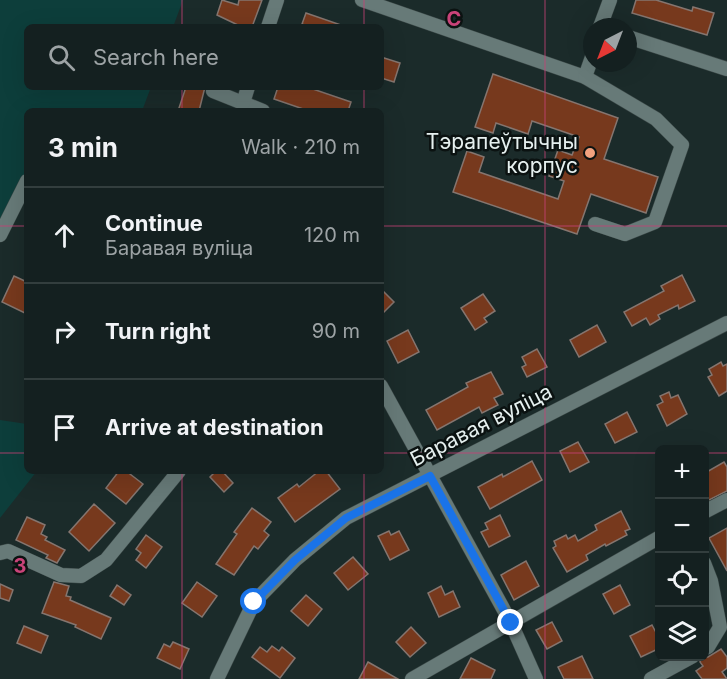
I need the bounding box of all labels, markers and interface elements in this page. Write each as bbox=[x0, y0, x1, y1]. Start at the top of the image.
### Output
text: C bbox=[447, 7, 461, 31]
north arrow bbox=[583, 18, 637, 72]
search box bbox=[24, 24, 384, 90]
icon: search bbox=[45, 41, 78, 74]
text: Search here bbox=[93, 44, 219, 70]
place label: Тэрапеўтычны корпус bbox=[426, 129, 578, 178]
text: 3 min bbox=[48, 132, 118, 163]
text: Walk · 210 m bbox=[241, 135, 360, 159]
marker: Тэрапеўтычны корпус bbox=[583, 146, 597, 160]
text: Continue bbox=[105, 210, 203, 236]
icon: ahead bbox=[48, 219, 81, 252]
text: 120 m bbox=[304, 223, 360, 247]
text: Баравая вуліца bbox=[105, 236, 253, 260]
icon: right bbox=[48, 315, 81, 348]
text: Turn right bbox=[105, 318, 211, 344]
text: 90 m bbox=[312, 319, 360, 343]
street label: Баравая вуліца bbox=[406, 379, 556, 471]
icon: arrive bbox=[48, 411, 81, 444]
text: Arrive at destination bbox=[105, 414, 324, 440]
map controls bbox=[655, 445, 709, 661]
button: + bbox=[655, 445, 709, 499]
button: − bbox=[655, 499, 709, 553]
button: locate bbox=[655, 553, 709, 607]
text: 3 bbox=[14, 554, 26, 578]
route start bbox=[240, 588, 266, 614]
button: layers bbox=[655, 607, 709, 661]
route end bbox=[497, 609, 523, 635]

